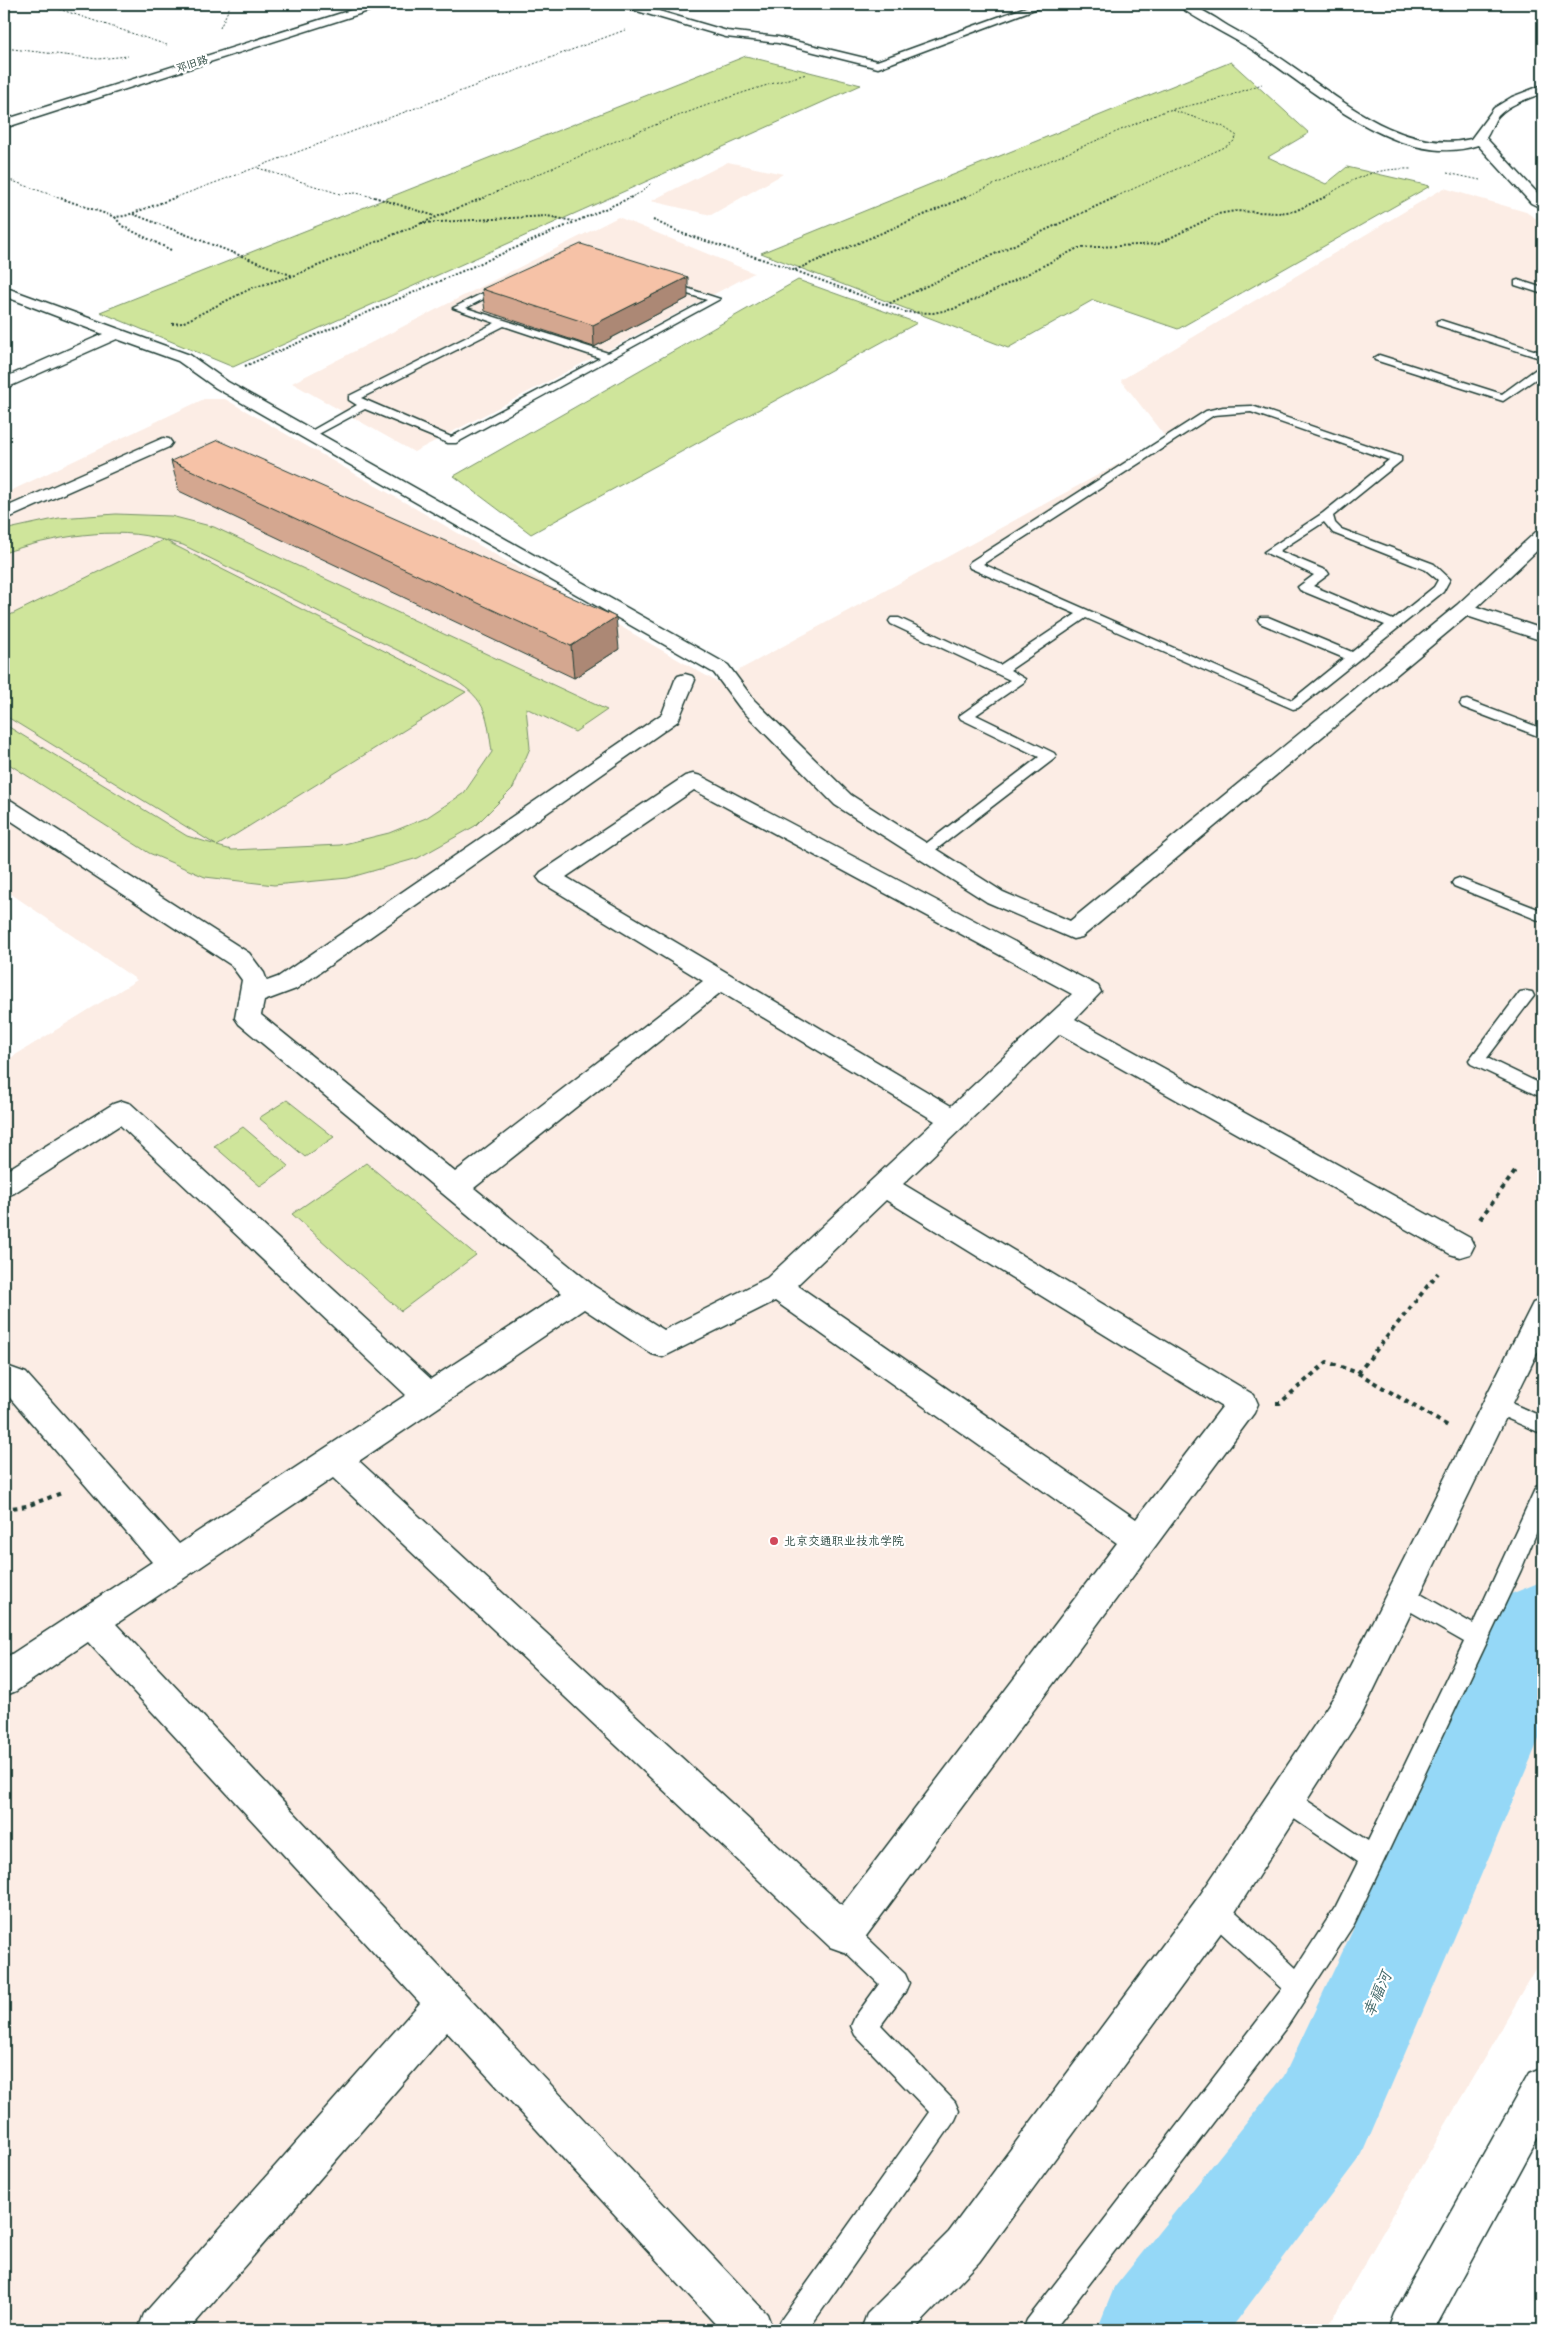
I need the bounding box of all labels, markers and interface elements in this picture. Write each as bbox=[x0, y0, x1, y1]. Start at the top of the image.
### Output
street label: 邓旧路 bbox=[174, 52, 210, 76]
place label: 北京交通职业技术学院 bbox=[784, 1533, 904, 1549]
marker: 北京交通职业技术学院 bbox=[768, 1535, 780, 1547]
water label: 幸福河 bbox=[1358, 1965, 1398, 2020]

